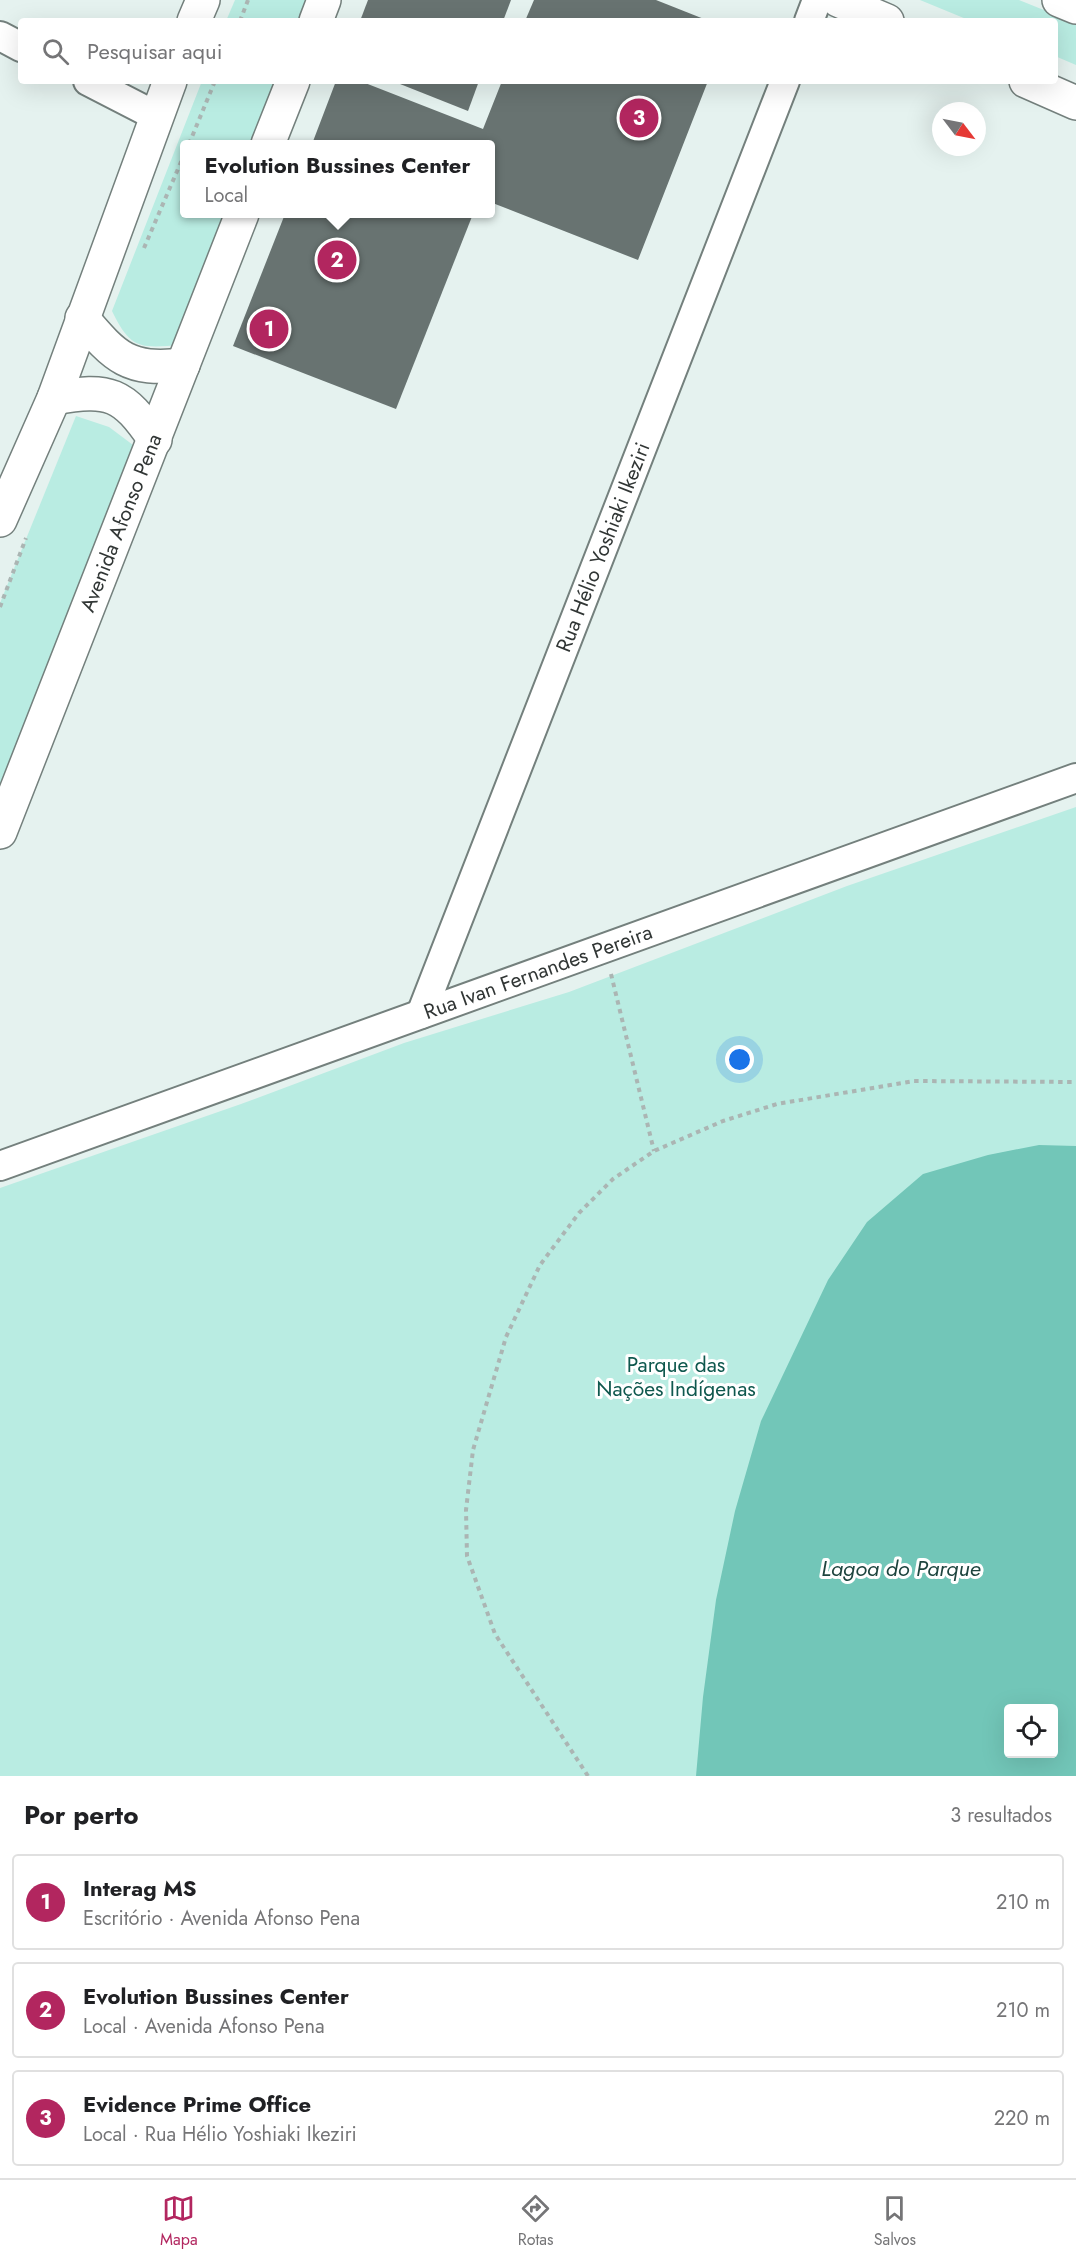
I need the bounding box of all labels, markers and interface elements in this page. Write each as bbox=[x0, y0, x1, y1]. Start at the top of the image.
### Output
search box bbox=[18, 18, 1058, 84]
icon: search bbox=[39, 35, 72, 68]
text: Pesquisar aqui bbox=[87, 35, 222, 67]
pin: 3 bbox=[620, 96, 658, 140]
north arrow bbox=[932, 102, 986, 156]
popup bbox=[180, 140, 495, 218]
text: Evolution Bussines Center bbox=[204, 149, 471, 181]
text: Local bbox=[204, 181, 248, 210]
pin: 2 bbox=[318, 238, 356, 282]
pin: 1 bbox=[250, 306, 288, 352]
street label: Avenida Afonso Pena bbox=[73, 429, 169, 616]
street label: Rua Hélio Yoshiaki Ikeziri bbox=[549, 438, 658, 657]
street label: Rua Ivan Fernandes Pereira bbox=[420, 917, 657, 1027]
your location bbox=[725, 1045, 754, 1074]
park label: Parque das Nações Indígenas bbox=[596, 1350, 756, 1404]
water label: Lagoa do Parque bbox=[821, 1552, 981, 1584]
map controls bbox=[1004, 1704, 1058, 1758]
button: locate bbox=[1004, 1704, 1058, 1758]
text: Por perto bbox=[24, 1796, 138, 1834]
text: 3 resultados bbox=[950, 1801, 1052, 1830]
text: Interag MS bbox=[83, 1872, 197, 1904]
text: 1 bbox=[40, 1888, 51, 1917]
text: 210 m bbox=[996, 1888, 1050, 1917]
text: Escritório · Avenida Afonso Pena bbox=[83, 1904, 360, 1933]
text: Evolution Bussines Center bbox=[83, 1980, 349, 2012]
text: 2 bbox=[39, 1996, 52, 2025]
text: 210 m bbox=[996, 1996, 1050, 2025]
text: Local · Avenida Afonso Pena bbox=[83, 2012, 325, 2041]
text: Evidence Prime Office bbox=[83, 2088, 311, 2120]
text: 3 bbox=[39, 2104, 52, 2133]
text: 220 m bbox=[994, 2104, 1050, 2133]
text: Local · Rua Hélio Yoshiaki Ikeziri bbox=[83, 2120, 357, 2149]
tab: Mapa bbox=[160, 2192, 198, 2251]
tab: Rotas bbox=[518, 2192, 554, 2251]
tab: Salvos bbox=[874, 2192, 916, 2251]

